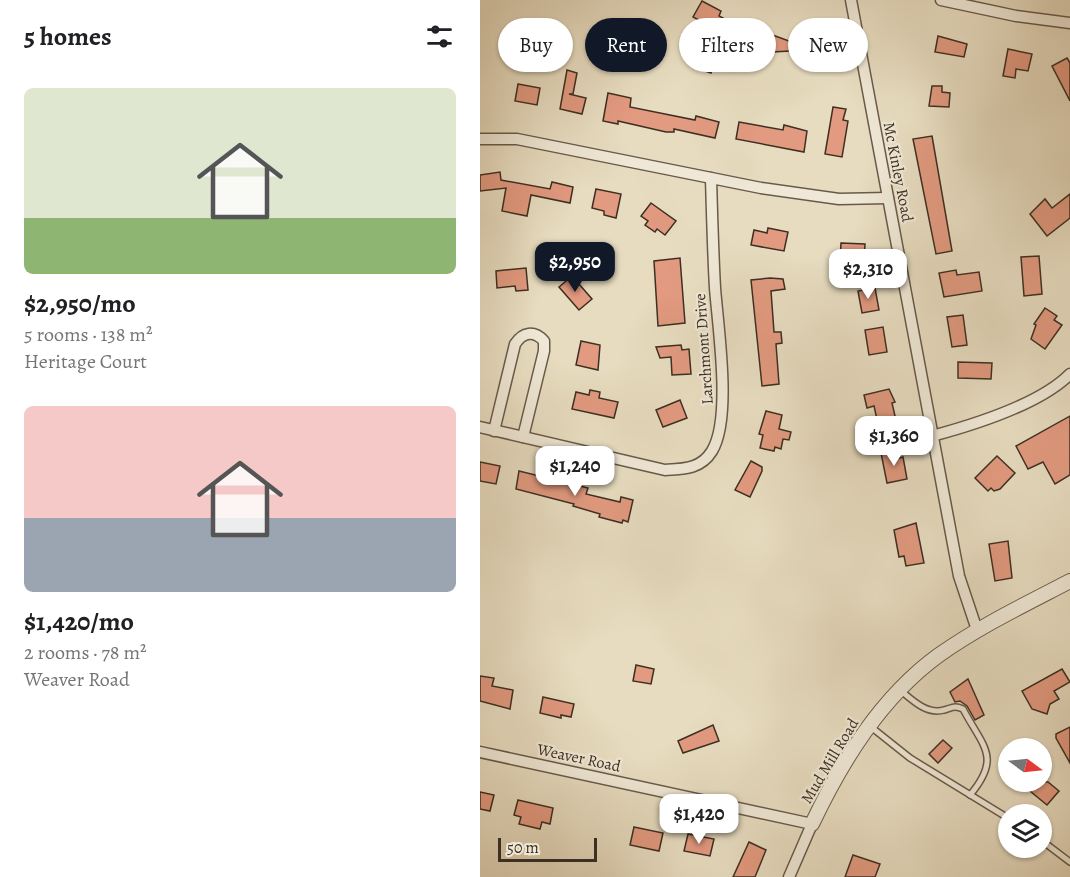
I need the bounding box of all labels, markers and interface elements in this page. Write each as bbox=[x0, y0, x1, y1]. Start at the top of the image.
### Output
chip: Buy bbox=[498, 18, 573, 72]
chip: Rent bbox=[585, 18, 667, 72]
chip: Filters bbox=[679, 18, 776, 72]
chip: New bbox=[788, 18, 868, 72]
text: 5 homes bbox=[24, 19, 112, 54]
icon: filters bbox=[423, 20, 456, 53]
street label: Mc Kinley Road bbox=[878, 120, 919, 224]
icon: home bbox=[186, 127, 294, 235]
pin: $2,950 bbox=[526, 242, 624, 293]
text: $2,950 bbox=[549, 248, 601, 275]
pin: $2,310 bbox=[819, 249, 917, 300]
text: $2,310 bbox=[843, 255, 893, 282]
text: $2,950/mo bbox=[24, 286, 136, 321]
street label: Larchmont Drive bbox=[689, 293, 719, 405]
text: 5 rooms · 138 m² bbox=[24, 321, 153, 348]
text: Heritage Court bbox=[24, 348, 147, 375]
pin: $1,360 bbox=[845, 416, 943, 467]
text: $1,360 bbox=[869, 422, 919, 449]
icon: home bbox=[186, 445, 294, 553]
pin: $1,240 bbox=[526, 446, 624, 497]
text: $1,240 bbox=[550, 452, 600, 479]
text: $1,420/mo bbox=[24, 604, 134, 639]
text: 2 rooms · 78 m² bbox=[24, 639, 147, 666]
text: Weaver Road bbox=[24, 666, 130, 693]
street label: Mud Mill Road bbox=[796, 714, 864, 808]
street label: Weaver Road bbox=[534, 738, 623, 778]
north arrow bbox=[998, 738, 1052, 792]
map controls bbox=[998, 738, 1052, 858]
pin: $1,420 bbox=[650, 794, 748, 845]
text: $1,420 bbox=[674, 800, 724, 827]
button: layers bbox=[998, 804, 1052, 858]
scale bar bbox=[498, 835, 597, 862]
text: 50 m bbox=[507, 837, 539, 859]

